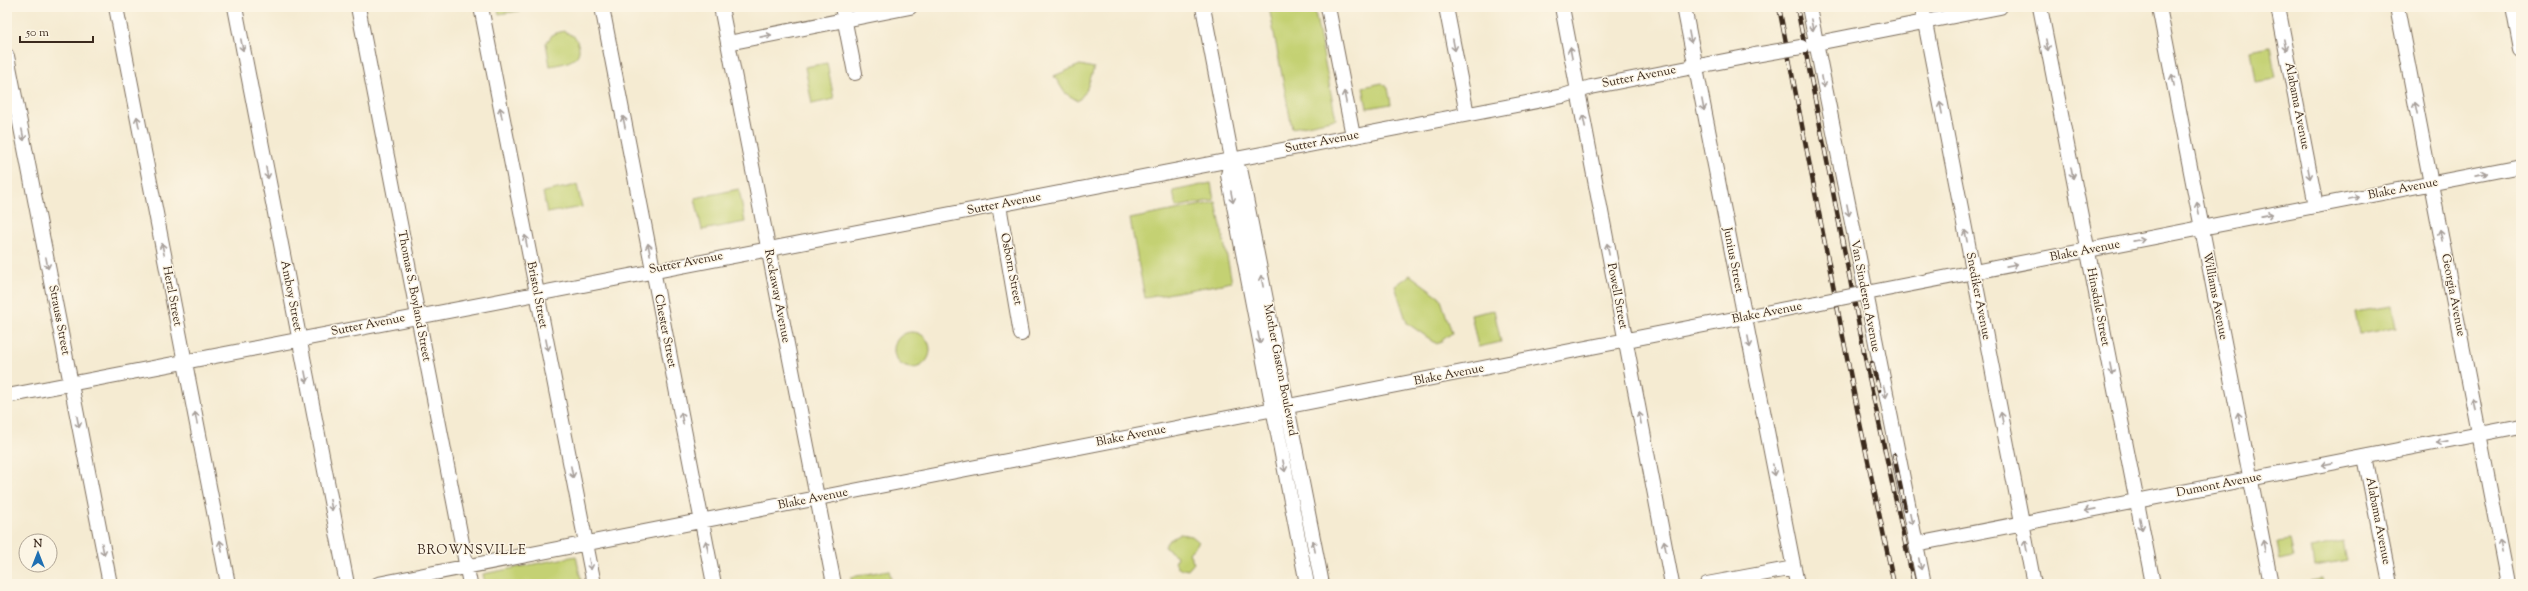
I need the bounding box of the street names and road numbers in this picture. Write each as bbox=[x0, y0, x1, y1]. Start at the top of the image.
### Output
street label: Sutter Avenue bbox=[1600, 61, 1678, 93]
street label: Alabama Avenue bbox=[2280, 61, 2314, 152]
street label: Sutter Avenue bbox=[1283, 126, 1361, 158]
street label: Blake Avenue bbox=[2366, 173, 2440, 205]
street label: Sutter Avenue bbox=[965, 188, 1043, 220]
street label: Junius Street bbox=[1718, 225, 1748, 294]
street label: Thomas S. Boyland Street bbox=[392, 229, 436, 363]
street label: Osborn Street bbox=[995, 231, 1027, 307]
street label: Blake Avenue bbox=[2048, 235, 2122, 267]
street label: Van Sinderen Avenue bbox=[1845, 238, 1885, 354]
street label: Sutter Avenue bbox=[647, 247, 725, 279]
street label: Rockaway Avenue bbox=[759, 248, 795, 345]
street label: Snediker Avenue bbox=[1961, 251, 1995, 342]
street label: Williams Avenue bbox=[2198, 251, 2232, 342]
street label: Georgia Avenue bbox=[2436, 252, 2470, 338]
street label: Amboy Street bbox=[275, 259, 307, 333]
street label: Bristol Street bbox=[522, 260, 552, 330]
street label: Powell Street bbox=[1602, 261, 1632, 331]
street label: Herzl Street bbox=[157, 264, 187, 328]
street label: Hinsdale Street bbox=[2082, 266, 2114, 348]
street label: Strauss Street bbox=[43, 283, 75, 357]
street label: Chester Street bbox=[649, 293, 681, 369]
street label: Blake Avenue bbox=[1730, 297, 1804, 329]
street label: Mother Gaston Boulevard bbox=[1258, 303, 1302, 438]
street label: Sutter Avenue bbox=[329, 309, 407, 341]
street label: Blake Avenue bbox=[1412, 359, 1486, 391]
street label: Blake Avenue bbox=[1094, 420, 1168, 452]
street label: Dumont Avenue bbox=[2175, 468, 2264, 502]
street label: Alabama Avenue bbox=[2361, 476, 2395, 567]
street label: Blake Avenue bbox=[776, 483, 850, 515]

